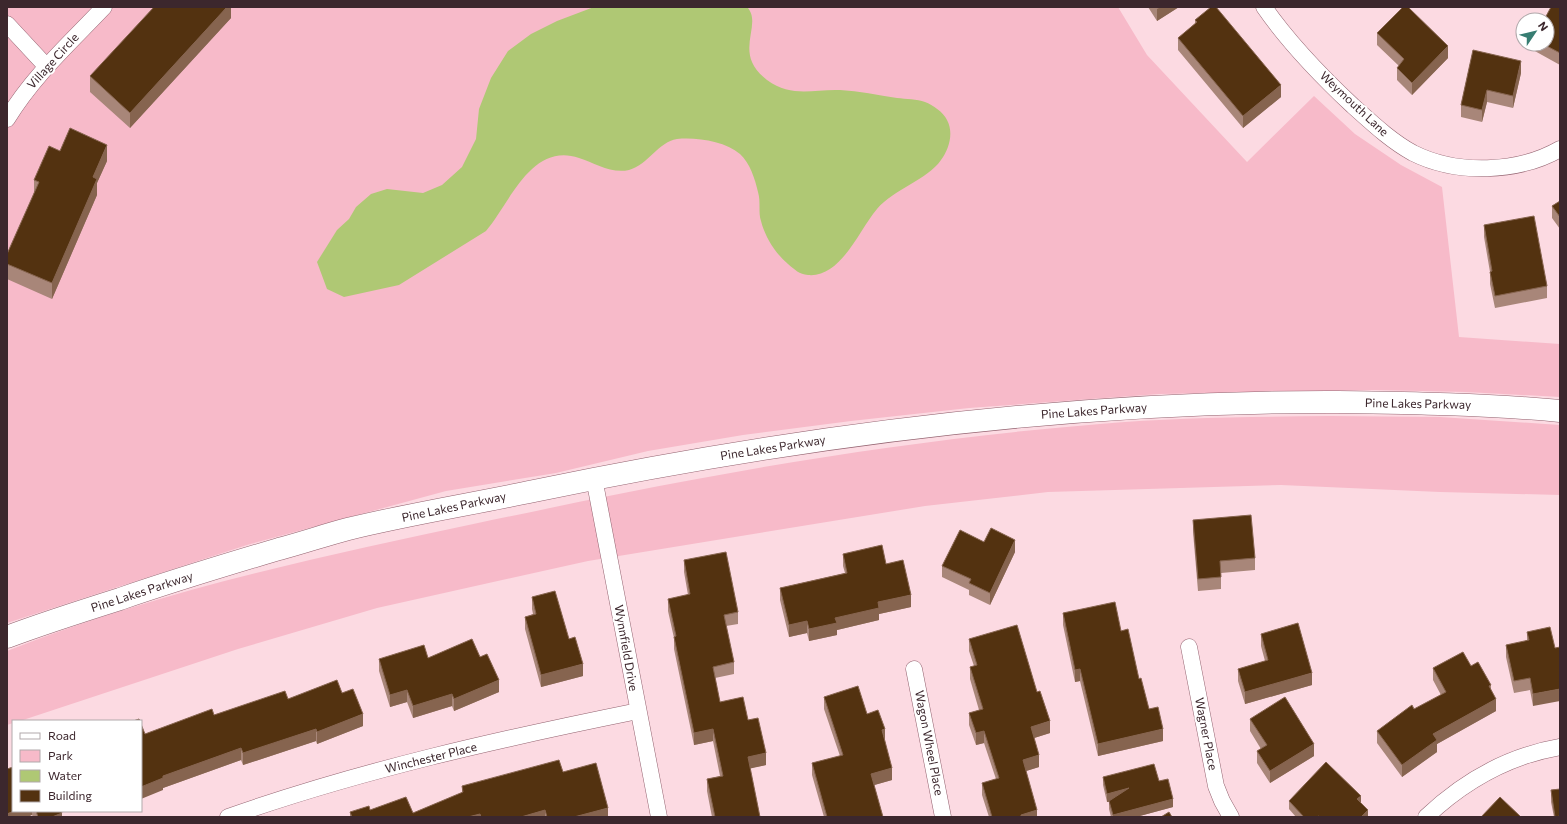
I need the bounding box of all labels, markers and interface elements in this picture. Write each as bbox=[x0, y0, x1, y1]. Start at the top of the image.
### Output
north arrow bbox=[1515, 12, 1555, 52]
text: N bbox=[1536, 19, 1551, 33]
street label: Village Circle bbox=[24, 30, 81, 91]
street label: Weymouth Lane bbox=[1318, 68, 1392, 139]
street label: Pine Lakes Parkway bbox=[1365, 395, 1471, 411]
street label: Pine Lakes Parkway bbox=[1040, 399, 1148, 421]
street label: Pine Lakes Parkway bbox=[719, 432, 827, 462]
street label: Pine Lakes Parkway bbox=[400, 488, 507, 524]
street label: Pine Lakes Parkway bbox=[89, 568, 195, 614]
street label: Wynnfield Drive bbox=[613, 604, 641, 692]
street label: Wagon Wheel Place bbox=[913, 689, 947, 797]
street label: Wagner Place bbox=[1193, 696, 1221, 771]
legend bbox=[12, 720, 142, 812]
text: Road bbox=[48, 728, 76, 742]
street label: Winchester Place bbox=[383, 739, 478, 775]
text: Park bbox=[48, 748, 74, 762]
text: Water bbox=[48, 768, 82, 782]
text: Building bbox=[48, 788, 92, 802]

